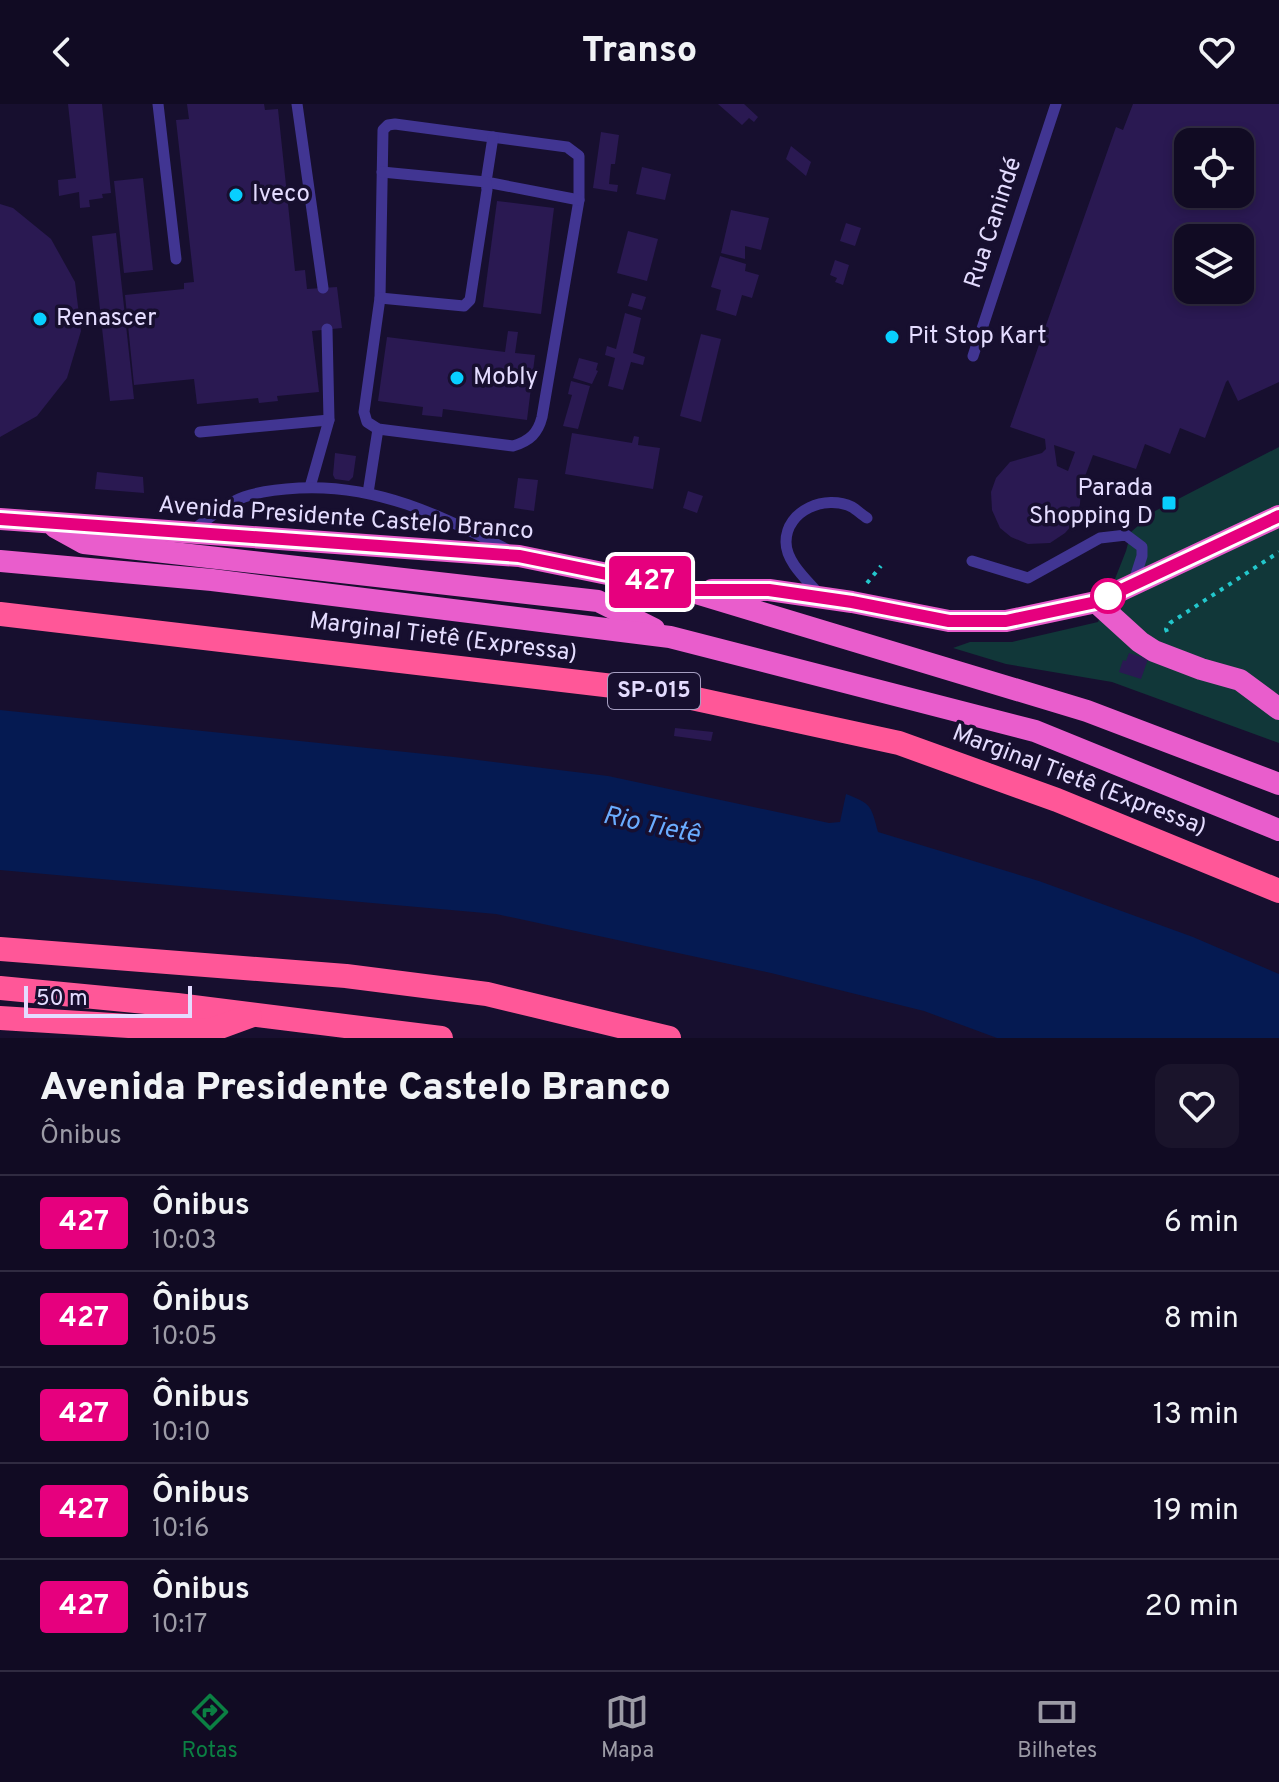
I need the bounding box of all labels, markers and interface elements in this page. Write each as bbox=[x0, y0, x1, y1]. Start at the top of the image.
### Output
text: Transo bbox=[582, 29, 697, 75]
icon: back bbox=[40, 30, 84, 74]
icon: heart bbox=[1195, 30, 1239, 74]
map controls bbox=[1174, 128, 1254, 304]
button: locate bbox=[1174, 128, 1254, 208]
street label: Rua Canindé bbox=[959, 154, 1029, 292]
place label: Iveco bbox=[252, 180, 310, 210]
marker: Iveco bbox=[227, 186, 245, 204]
button: layers bbox=[1174, 224, 1254, 304]
place label: Renascer bbox=[56, 304, 156, 334]
marker: Renascer bbox=[31, 310, 49, 328]
place label: Pit Stop Kart bbox=[908, 322, 1047, 352]
marker: Pit Stop Kart bbox=[883, 328, 901, 346]
place label: Mobly bbox=[473, 363, 538, 393]
marker: Mobly bbox=[448, 369, 466, 387]
place label: Parada Shopping D bbox=[1029, 474, 1153, 532]
street label: Avenida Presidente Castelo Branco bbox=[157, 491, 535, 547]
marker: Parada Shopping D bbox=[1160, 494, 1178, 512]
line badge: 427 bbox=[604, 556, 696, 608]
text: 427 bbox=[625, 564, 675, 600]
unlabelled marker bbox=[1091, 579, 1125, 613]
street label: Marginal Tietê (Expressa) bbox=[307, 607, 579, 669]
road number: SP-015 bbox=[608, 673, 700, 709]
street label: Marginal Tietê (Expressa) bbox=[948, 719, 1210, 843]
water label: Rio Tietê bbox=[600, 800, 703, 852]
scale bar bbox=[24, 982, 192, 1018]
text: 50 m bbox=[36, 986, 88, 1013]
button: heart bbox=[1155, 1064, 1239, 1148]
text: Avenida Presidente Castelo Branco bbox=[40, 1065, 671, 1114]
text: Ônibus bbox=[40, 1120, 122, 1153]
text: Ônibus bbox=[152, 1188, 250, 1225]
text: 427 bbox=[59, 1205, 109, 1241]
text: 6 min bbox=[1164, 1205, 1239, 1242]
text: 10:03 bbox=[152, 1225, 217, 1258]
text: Ônibus bbox=[152, 1284, 250, 1321]
text: 427 bbox=[59, 1301, 109, 1337]
text: 8 min bbox=[1164, 1301, 1239, 1338]
text: 10:05 bbox=[152, 1321, 217, 1354]
text: Ônibus bbox=[152, 1380, 250, 1417]
text: 427 bbox=[59, 1397, 109, 1433]
text: 13 min bbox=[1153, 1397, 1239, 1434]
text: 10:10 bbox=[152, 1417, 211, 1450]
text: Ônibus bbox=[152, 1476, 250, 1513]
text: 427 bbox=[59, 1493, 109, 1529]
text: 19 min bbox=[1153, 1493, 1239, 1530]
text: 10:16 bbox=[152, 1513, 209, 1546]
text: Ônibus bbox=[152, 1572, 250, 1609]
text: 427 bbox=[59, 1589, 109, 1625]
text: 20 min bbox=[1144, 1589, 1239, 1626]
text: 10:17 bbox=[152, 1609, 207, 1642]
tab: Rotas bbox=[182, 1690, 238, 1765]
tab: Mapa bbox=[601, 1690, 654, 1765]
tab: Bilhetes bbox=[1017, 1690, 1097, 1765]

